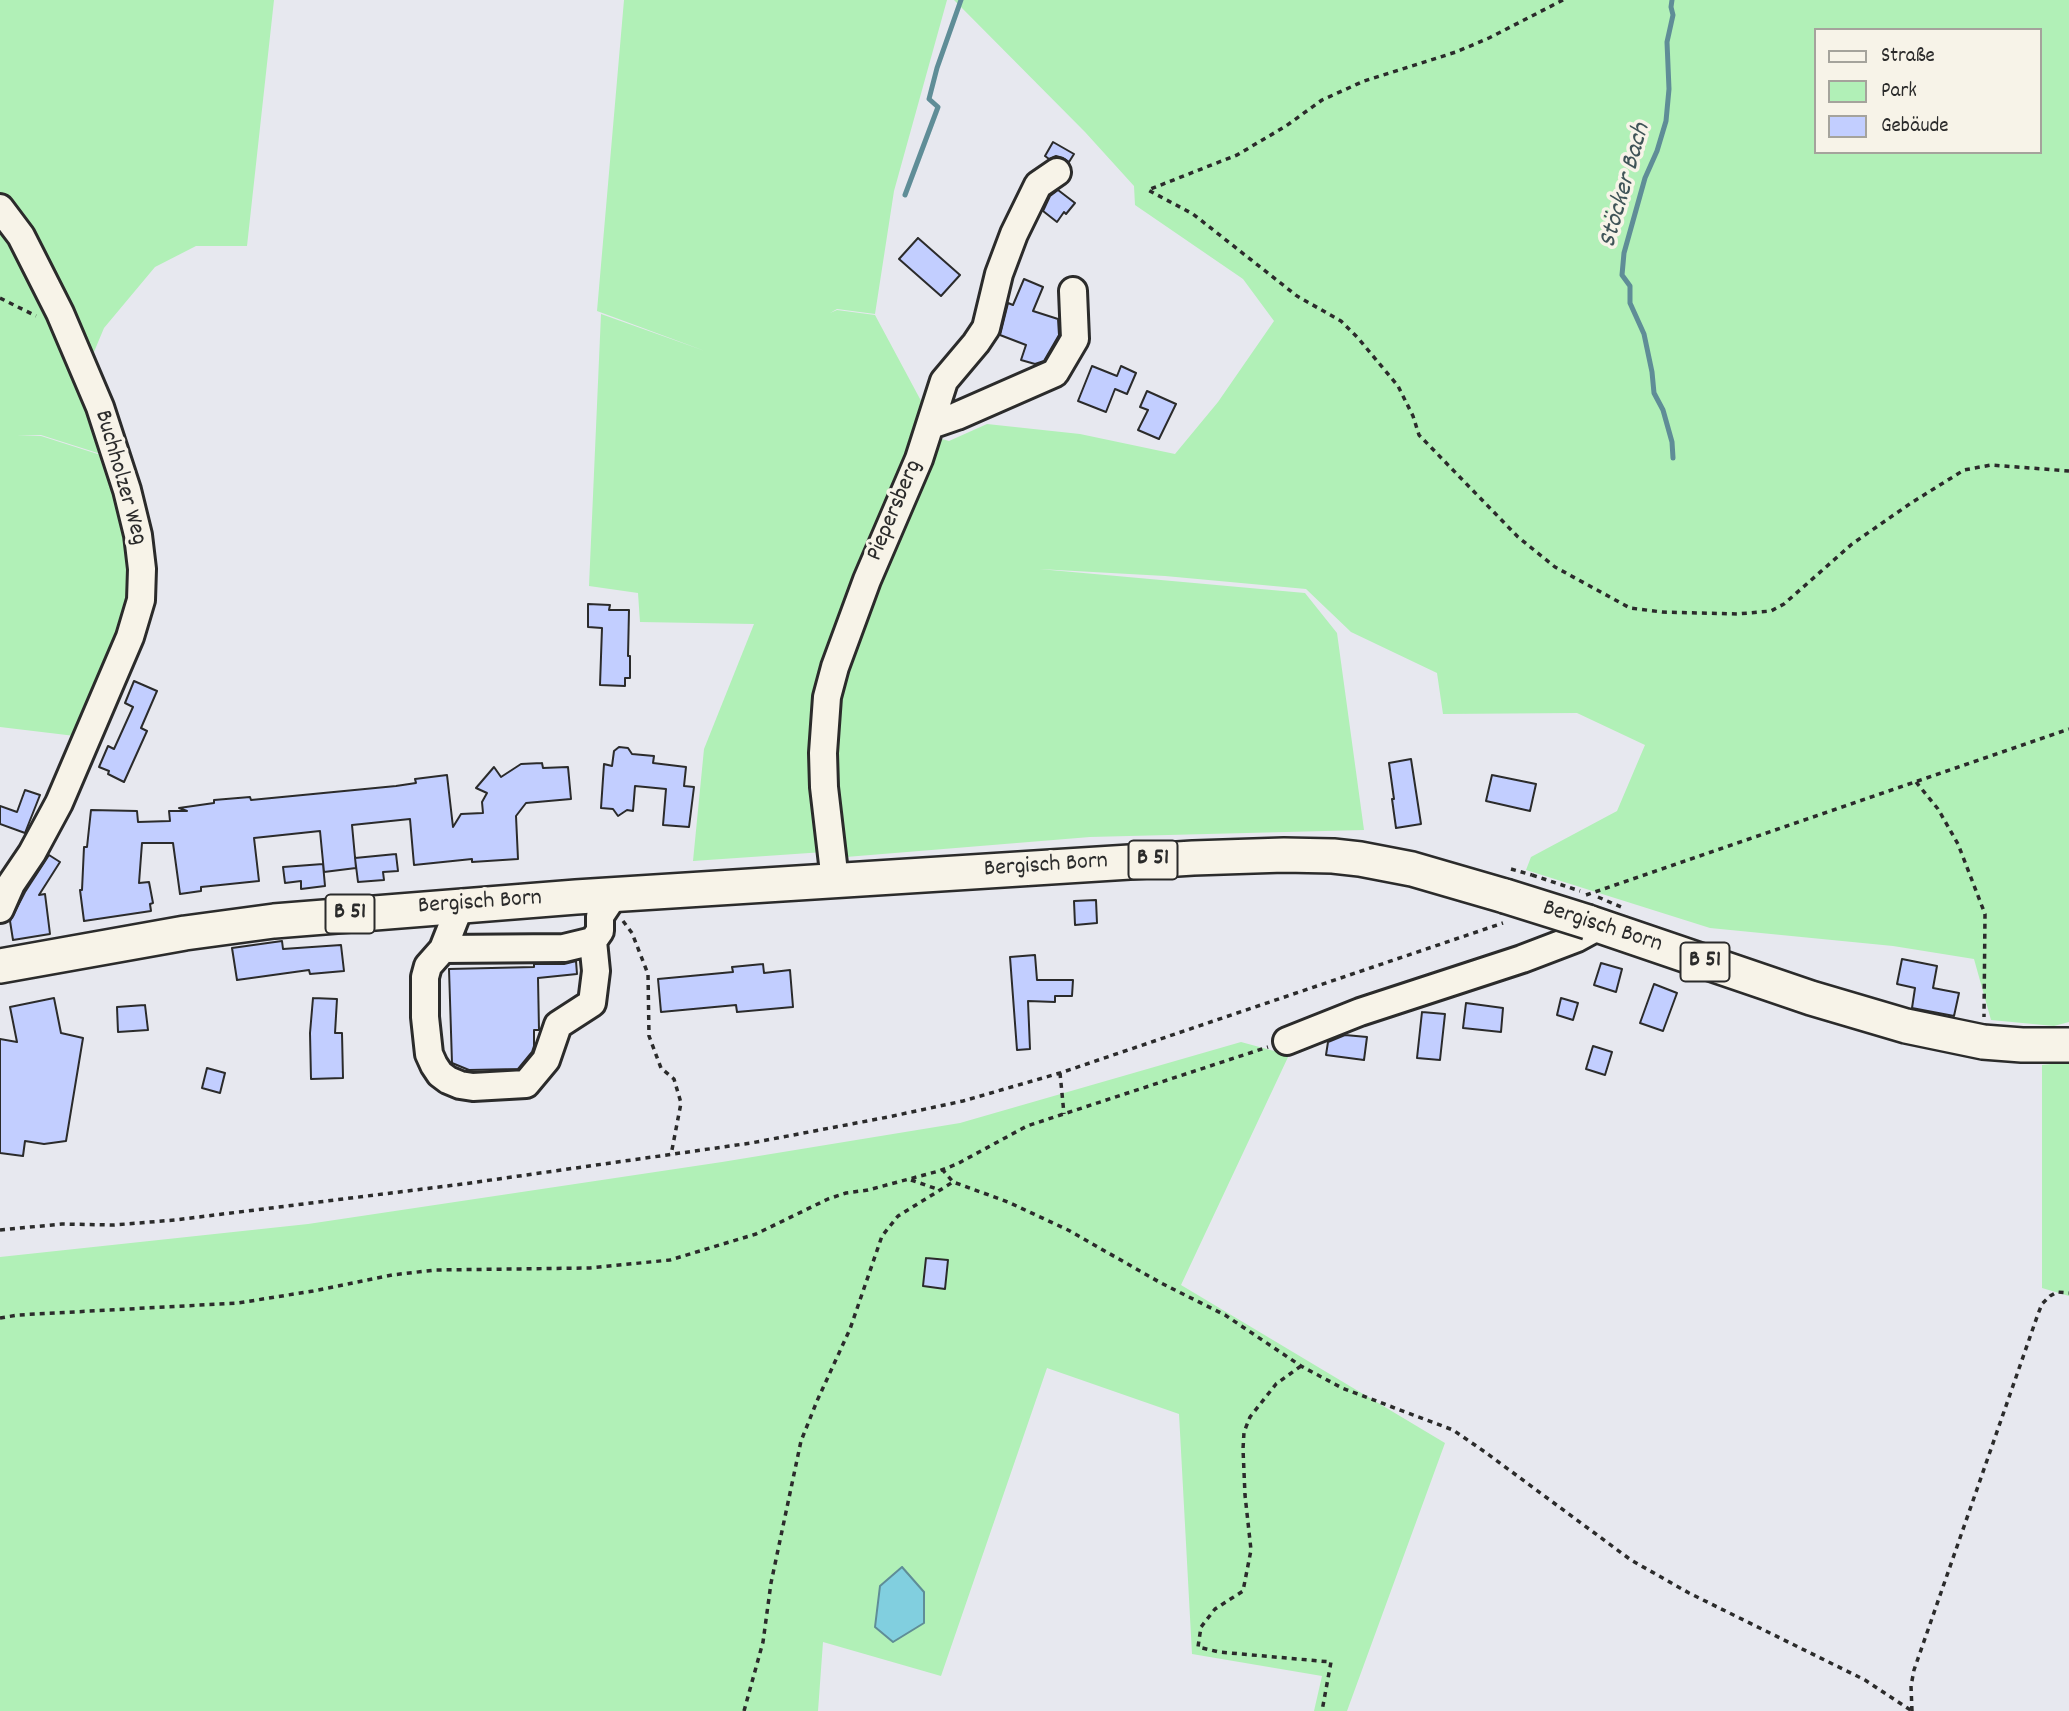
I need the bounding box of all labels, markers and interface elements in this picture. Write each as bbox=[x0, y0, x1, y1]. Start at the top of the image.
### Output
legend bbox=[1814, 28, 2041, 154]
text: Straße bbox=[1881, 42, 1935, 72]
text: Park bbox=[1881, 77, 1917, 107]
text: Gebäude bbox=[1881, 112, 1949, 142]
water label: Stöcker Bach bbox=[1594, 120, 1660, 252]
street label: Buchholzer Weg bbox=[86, 407, 152, 549]
street label: Piepersberg bbox=[862, 456, 930, 566]
road number: B 51 bbox=[1128, 840, 1178, 880]
street label: Bergisch Born bbox=[983, 848, 1109, 886]
street label: Bergisch Born bbox=[417, 885, 543, 923]
road number: B 51 bbox=[326, 894, 374, 934]
street label: Bergisch Born bbox=[1539, 895, 1665, 961]
road number: B 51 bbox=[1680, 942, 1730, 981]

